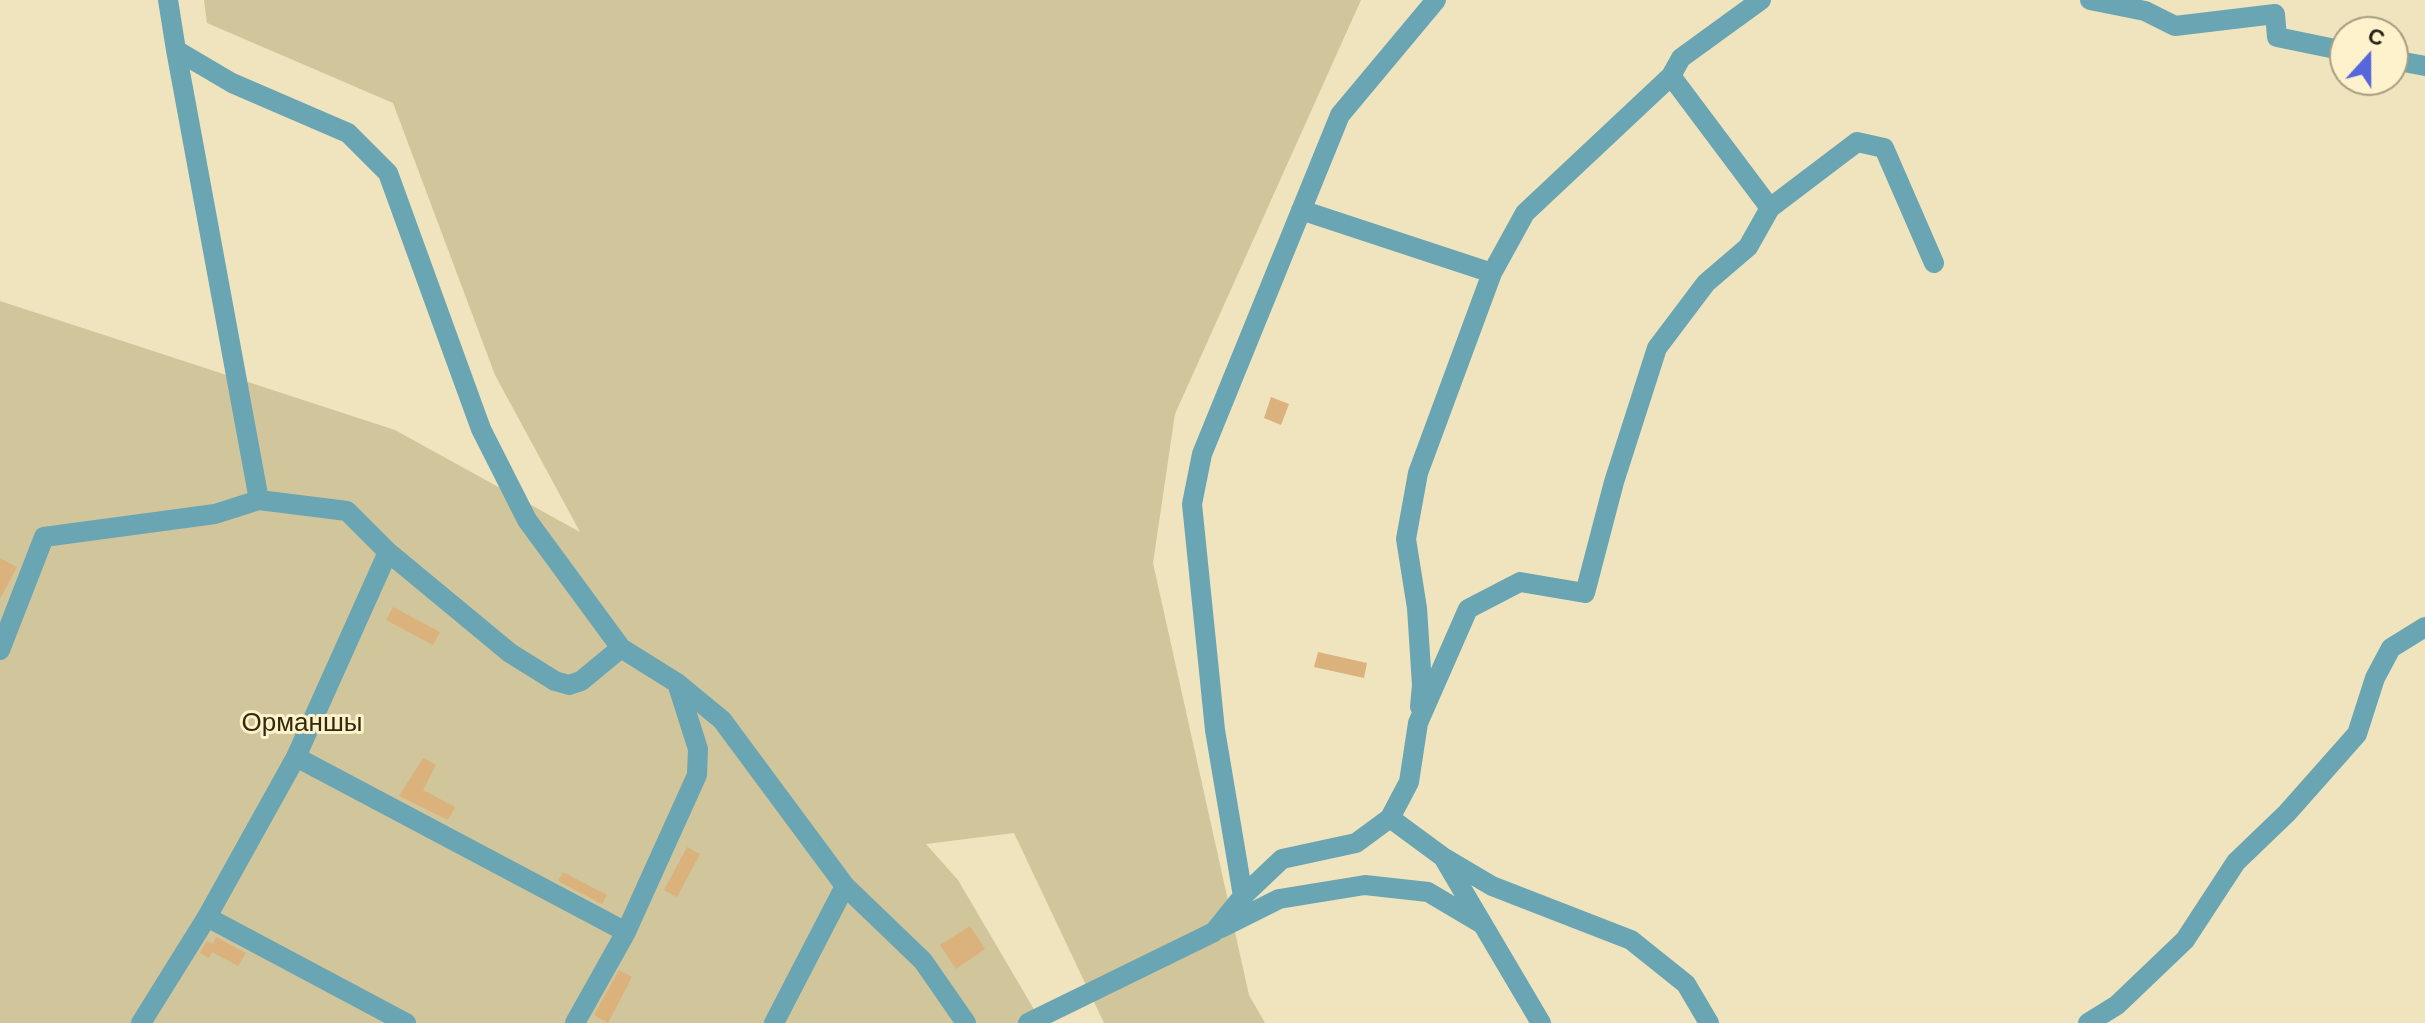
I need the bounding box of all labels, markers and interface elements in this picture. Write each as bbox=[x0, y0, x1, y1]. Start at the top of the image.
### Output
north arrow bbox=[2329, 16, 2409, 96]
text: С bbox=[2365, 20, 2389, 50]
park label: Орманшы bbox=[242, 706, 362, 738]

